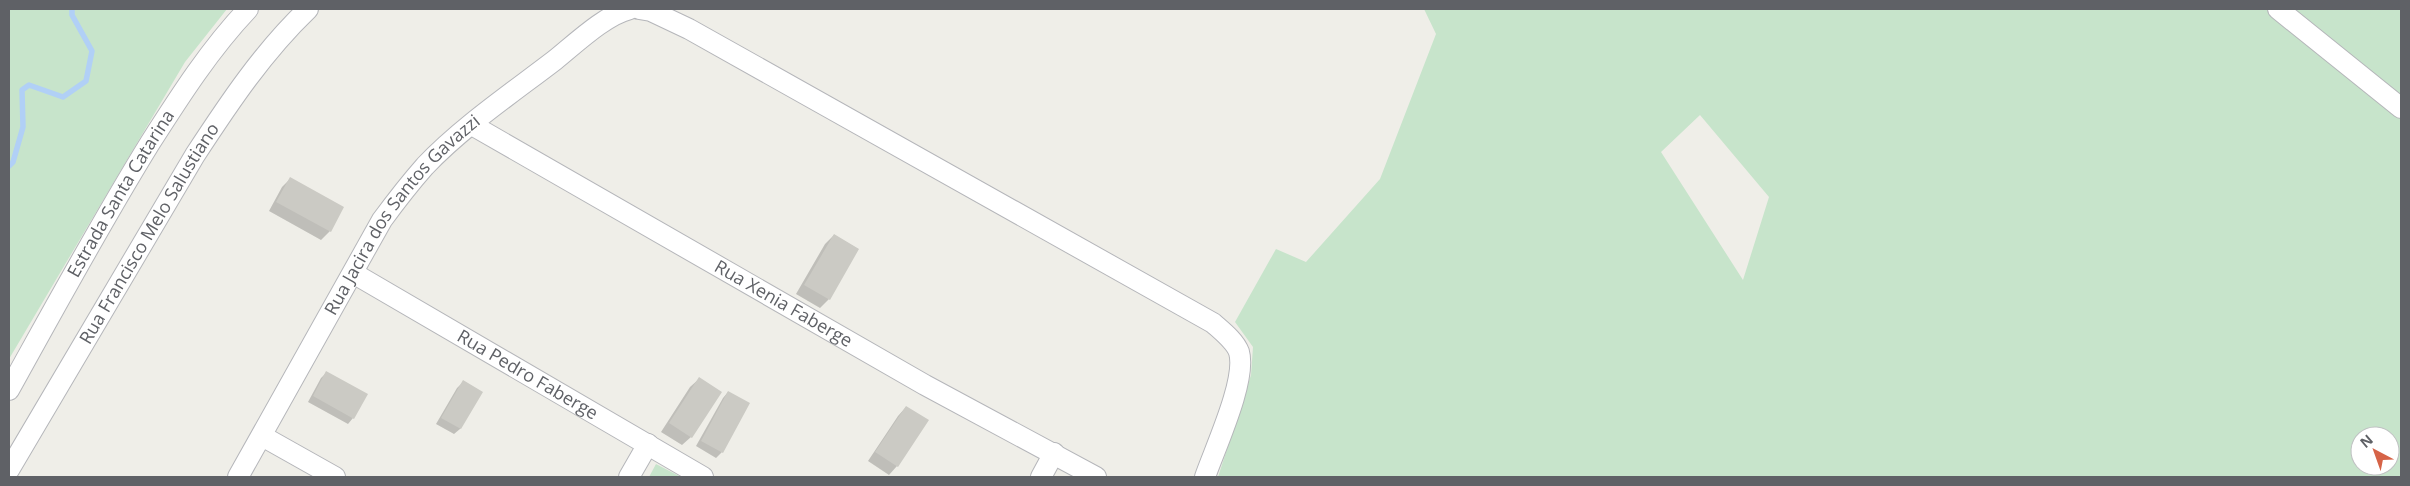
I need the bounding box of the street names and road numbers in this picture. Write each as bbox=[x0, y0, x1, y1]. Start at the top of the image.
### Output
street label: Estrada Santa Catarina bbox=[61, 105, 179, 281]
street label: Rua Jacira dos Santos Gavazzi bbox=[318, 109, 485, 319]
street label: Rua Francisco Melo Salustiano bbox=[73, 118, 224, 348]
street label: Rua Xenia Faberge bbox=[711, 254, 857, 352]
street label: Rua Pedro Faberge bbox=[453, 323, 603, 424]

